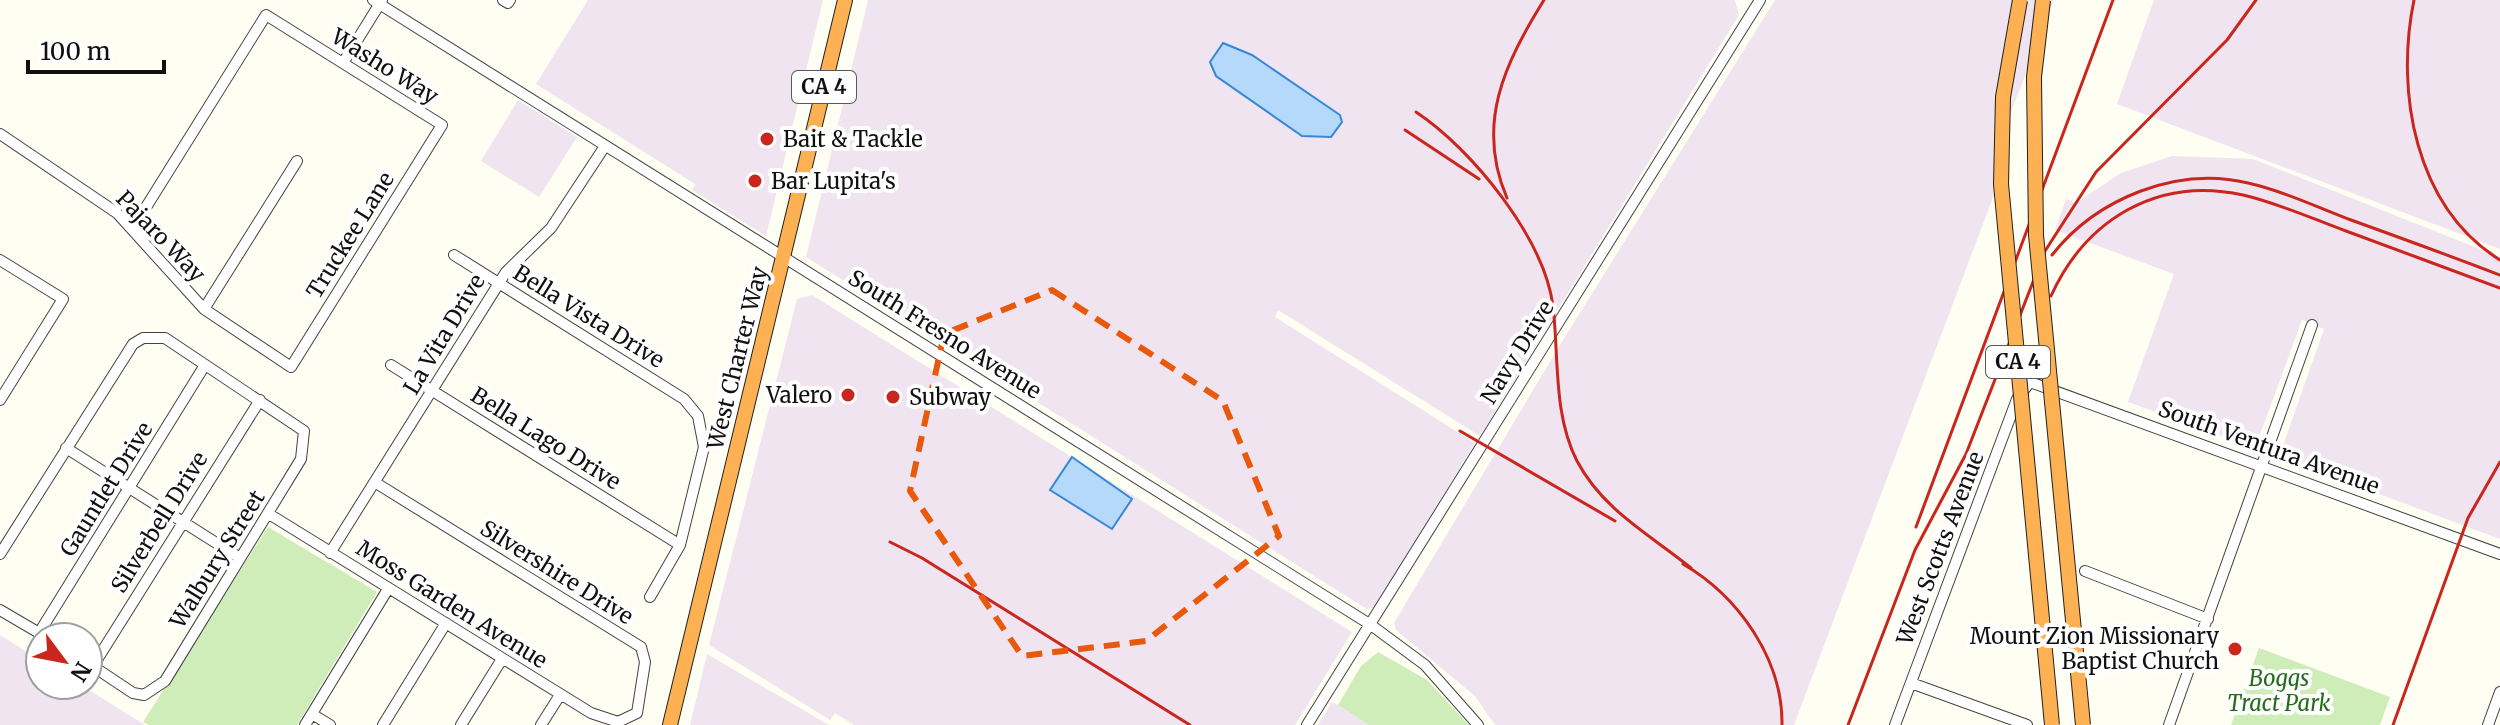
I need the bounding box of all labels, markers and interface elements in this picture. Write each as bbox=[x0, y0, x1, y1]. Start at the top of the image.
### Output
street label: Washo Way bbox=[325, 21, 444, 110]
scale bar bbox=[28, 24, 164, 74]
text: 100 m bbox=[40, 36, 111, 67]
road number: CA 4 bbox=[792, 71, 856, 103]
place label: Bait & Tackle bbox=[783, 125, 923, 153]
marker: Bait & Tackle bbox=[758, 130, 776, 148]
street label: Truckee Lane bbox=[300, 167, 400, 303]
place label: Bar Lupita's bbox=[771, 167, 896, 195]
marker: Bar Lupita's bbox=[746, 172, 764, 190]
street label: Pajaro Way bbox=[111, 184, 212, 288]
street label: Bella Vista Drive bbox=[508, 258, 670, 374]
street label: West Charter Way bbox=[700, 263, 773, 453]
street label: South Fresno Avenue bbox=[843, 263, 1047, 405]
street label: La Vita Drive bbox=[397, 269, 491, 399]
street label: Navy Drive bbox=[1474, 295, 1560, 409]
road number: CA 4 bbox=[1986, 346, 2050, 378]
street label: Bella Lago Drive bbox=[466, 381, 626, 495]
place label: Valero bbox=[765, 381, 832, 409]
place label: Subway bbox=[909, 383, 991, 411]
marker: Valero bbox=[839, 386, 857, 404]
marker: Subway bbox=[884, 388, 902, 406]
street label: South Ventura Avenue bbox=[2155, 394, 2383, 500]
street label: Gauntlet Drive bbox=[54, 417, 158, 561]
street label: Silverbell Drive bbox=[104, 446, 214, 598]
street label: West Scotts Avenue bbox=[1890, 447, 1990, 650]
street label: Walbury Street bbox=[163, 484, 271, 634]
street label: Silvershire Drive bbox=[475, 514, 639, 630]
street label: Moss Garden Avenue bbox=[351, 534, 553, 674]
north arrow bbox=[24, 621, 104, 701]
place label: Mount Zion Missionary Baptist Church bbox=[1970, 622, 2219, 675]
marker: Mount Zion Missionary Baptist Church bbox=[2226, 640, 2244, 658]
text: N bbox=[64, 657, 97, 687]
park label: Boggs Tract Park bbox=[2227, 664, 2331, 717]

